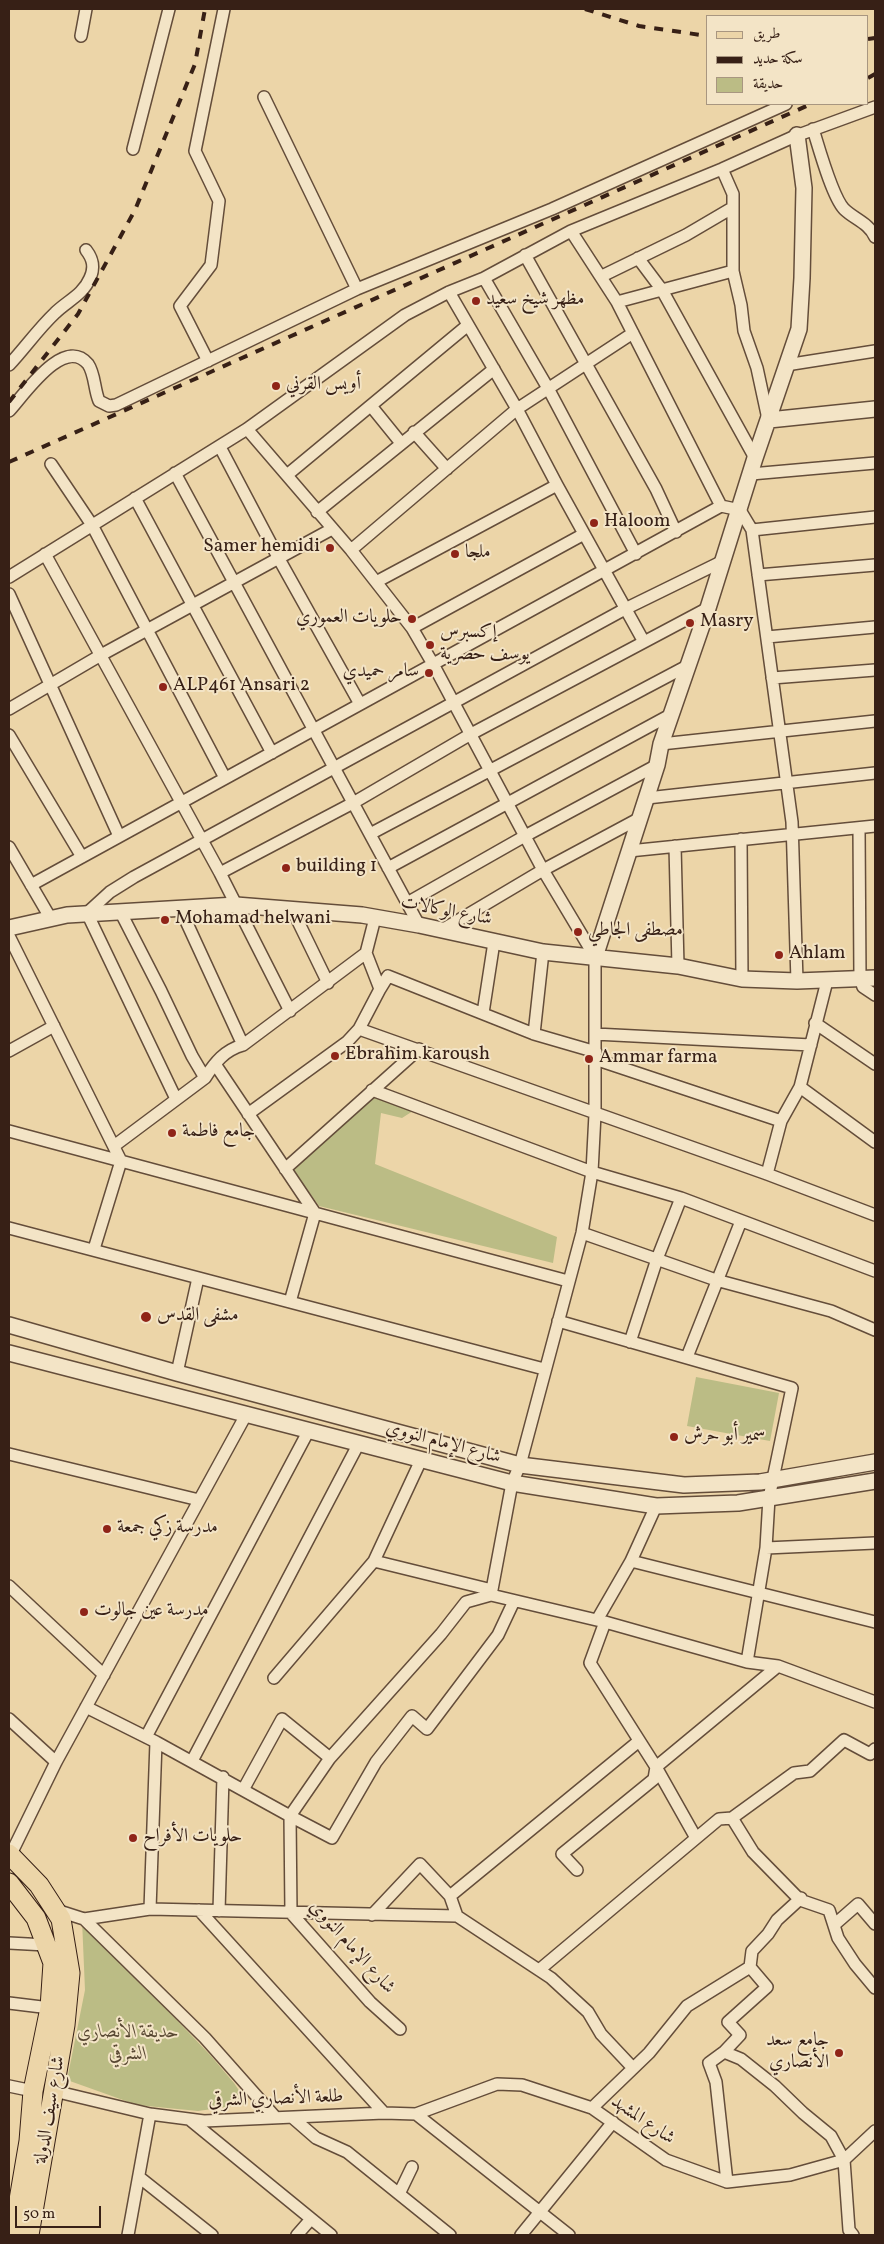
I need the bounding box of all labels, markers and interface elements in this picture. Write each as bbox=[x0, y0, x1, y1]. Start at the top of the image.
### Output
legend bbox=[706, 15, 869, 105]
text: طريق bbox=[753, 24, 780, 45]
text: سكة حديد bbox=[753, 49, 802, 70]
text: حديقة bbox=[753, 74, 783, 95]
place label: مظهر شيخ سعيد bbox=[486, 290, 584, 312]
marker: مظهر شيخ سعيد bbox=[470, 295, 482, 307]
place label: أويس القرني bbox=[286, 375, 361, 397]
marker: أويس القرني bbox=[270, 380, 282, 392]
place label: Haloom bbox=[604, 512, 670, 534]
marker: Haloom bbox=[588, 517, 600, 529]
place label: Samer hemidi bbox=[203, 537, 320, 559]
marker: Samer hemidi bbox=[324, 542, 336, 554]
place label: ملجا bbox=[465, 543, 491, 565]
marker: ملجا bbox=[449, 548, 461, 560]
place label: حلويات العموري bbox=[296, 608, 402, 630]
place label: Masry bbox=[700, 612, 754, 634]
marker: حلويات العموري bbox=[406, 613, 418, 625]
marker: Masry bbox=[684, 617, 696, 629]
place label: إكسبرس يوسف حصرية bbox=[440, 623, 530, 667]
marker: إكسبرس يوسف حصرية bbox=[424, 639, 436, 651]
place label: سامر حميدي bbox=[343, 662, 419, 684]
marker: سامر حميدي bbox=[423, 667, 435, 679]
place label: ALP461 Ansari 2 bbox=[173, 676, 310, 698]
marker: ALP461 Ansari 2 bbox=[157, 681, 169, 693]
place label: building 1 bbox=[296, 857, 377, 879]
marker: building 1 bbox=[280, 862, 292, 874]
street label: شارع الوكالات bbox=[398, 892, 494, 932]
place label: Mohamad helwani bbox=[175, 909, 331, 931]
marker: Mohamad helwani bbox=[159, 914, 171, 926]
place label: مصطفى الجاطي bbox=[588, 921, 683, 943]
marker: مصطفى الجاطي bbox=[572, 926, 584, 938]
place label: Ahlam bbox=[789, 944, 846, 966]
marker: Ahlam bbox=[773, 949, 785, 961]
place label: Ebrahim karoush bbox=[345, 1045, 490, 1067]
place label: Ammar farma bbox=[599, 1048, 717, 1070]
marker: Ebrahim karoush bbox=[329, 1050, 341, 1062]
marker: Ammar farma bbox=[583, 1053, 595, 1065]
place label: جامع فاطمة bbox=[182, 1122, 255, 1144]
marker: جامع فاطمة bbox=[166, 1127, 178, 1139]
place label: مشفى القدس bbox=[157, 1306, 239, 1328]
marker: مشفى القدس bbox=[139, 1310, 153, 1324]
street label: شارع الإمام النووي bbox=[383, 1418, 503, 1470]
place label: سمير أبو حرش bbox=[684, 1426, 765, 1448]
marker: سمير أبو حرش bbox=[668, 1431, 680, 1443]
place label: مدرسة زكي جمعة bbox=[117, 1518, 218, 1540]
marker: مدرسة زكي جمعة bbox=[101, 1523, 113, 1535]
place label: مدرسة عين جالوت bbox=[94, 1601, 209, 1623]
marker: مدرسة عين جالوت bbox=[78, 1606, 90, 1618]
place label: حلويات الأفراح bbox=[143, 1827, 242, 1849]
marker: حلويات الأفراح bbox=[127, 1832, 139, 1844]
street label: شارع الإمام النووي bbox=[303, 1897, 399, 1999]
park label: حديقة الأنصاري الشرقي bbox=[77, 2023, 179, 2067]
place label: جامع سعد الأنصاري bbox=[766, 2031, 829, 2075]
marker: جامع سعد الأنصاري bbox=[833, 2047, 845, 2059]
street label: شارع سيف الدولة bbox=[30, 2054, 72, 2166]
street label: طلعة الأنصاري الشرقي bbox=[208, 2086, 344, 2114]
street label: شارع المشهد bbox=[606, 2091, 678, 2151]
scale bar bbox=[18, 2196, 104, 2228]
text: 50 m bbox=[23, 2204, 55, 2225]

